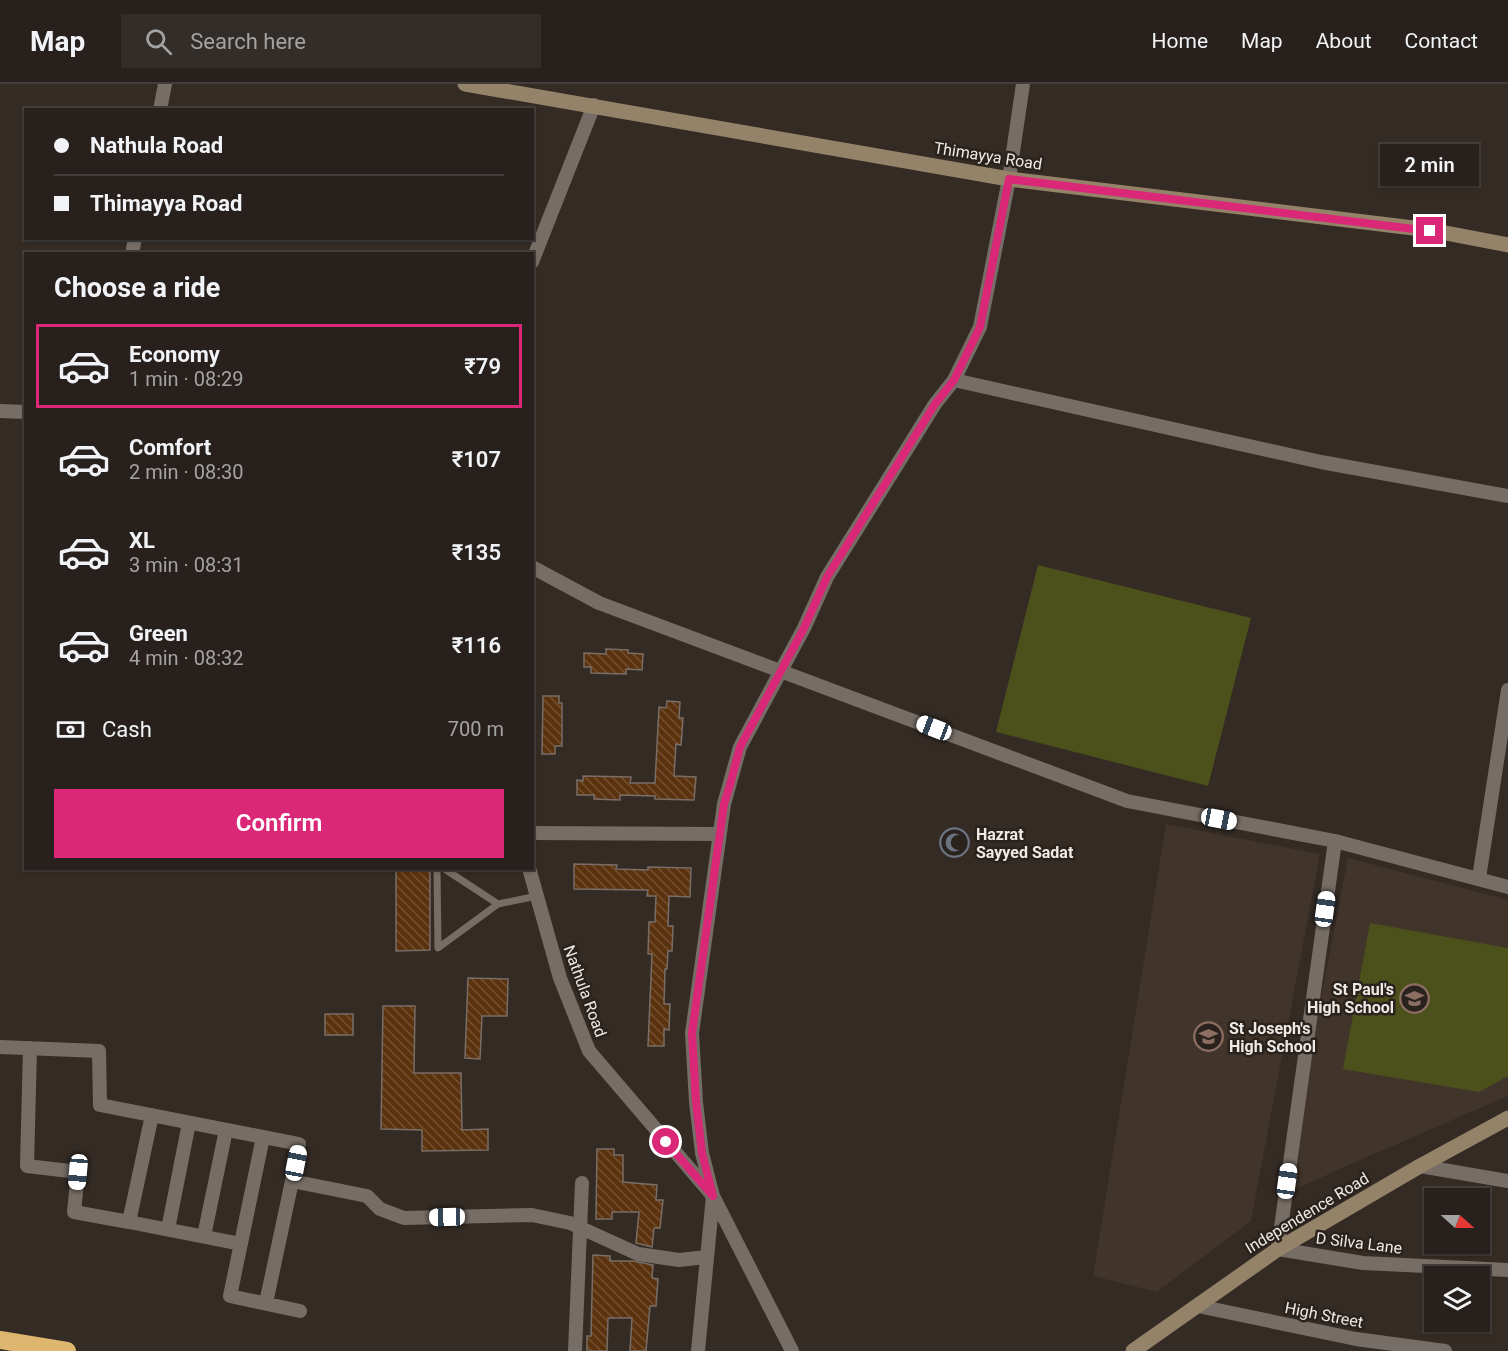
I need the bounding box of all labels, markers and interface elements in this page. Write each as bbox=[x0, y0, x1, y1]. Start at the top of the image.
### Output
search box bbox=[121, 14, 541, 68]
text: Map bbox=[30, 25, 85, 58]
icon: search bbox=[142, 25, 175, 58]
text: Search here bbox=[190, 29, 306, 54]
text: Home bbox=[1152, 29, 1208, 53]
text: Map bbox=[1241, 29, 1283, 53]
text: About bbox=[1316, 29, 1372, 53]
text: Contact bbox=[1405, 29, 1478, 53]
text: Nathula Road bbox=[90, 133, 223, 158]
street label: Thimayya Road bbox=[933, 138, 1043, 174]
callout: 2 min bbox=[1380, 144, 1480, 186]
text: 2 min bbox=[1404, 153, 1455, 177]
text: Thimayya Road bbox=[90, 191, 242, 216]
route end bbox=[1416, 217, 1443, 244]
text: Choose a ride bbox=[54, 272, 220, 304]
icon: car bbox=[57, 339, 111, 393]
text: Economy bbox=[129, 342, 220, 367]
text: ₹79 bbox=[464, 354, 501, 379]
text: 1 min · 08:29 bbox=[129, 367, 244, 391]
icon: car bbox=[57, 432, 111, 486]
text: Comfort bbox=[129, 435, 211, 460]
text: ₹107 bbox=[452, 447, 501, 472]
text: 2 min · 08:30 bbox=[129, 460, 244, 484]
icon: car bbox=[57, 525, 111, 579]
text: XL bbox=[129, 528, 155, 553]
text: ₹135 bbox=[452, 540, 501, 565]
text: 3 min · 08:31 bbox=[129, 553, 244, 577]
icon: car bbox=[57, 618, 111, 672]
text: Green bbox=[129, 621, 188, 646]
text: ₹116 bbox=[452, 633, 501, 658]
text: 4 min · 08:32 bbox=[129, 646, 244, 670]
icon: cash bbox=[54, 713, 87, 746]
car bbox=[914, 713, 954, 743]
text: Cash bbox=[102, 717, 152, 742]
text: 700 m bbox=[448, 717, 504, 741]
button: Confirm bbox=[54, 789, 504, 858]
car bbox=[1200, 807, 1238, 831]
place label: Hazrat Sayyed Sadat bbox=[976, 825, 1074, 862]
mosque icon: Hazrat Sayyed Sadat bbox=[939, 827, 971, 859]
car bbox=[1314, 890, 1336, 928]
street label: Nathula Road bbox=[560, 943, 610, 1039]
place label: St Paul's High School bbox=[1307, 980, 1394, 1017]
school or university icon: St Paul's High School bbox=[1399, 982, 1431, 1014]
place label: St Joseph's High School bbox=[1229, 1019, 1316, 1056]
school or university icon: St Joseph's High School bbox=[1192, 1021, 1224, 1053]
route start bbox=[652, 1128, 679, 1155]
car bbox=[284, 1144, 308, 1182]
car bbox=[67, 1153, 89, 1191]
car bbox=[1276, 1162, 1298, 1200]
street label: Independence Road bbox=[1242, 1169, 1372, 1257]
north arrow bbox=[1424, 1188, 1490, 1254]
map controls bbox=[1424, 1188, 1490, 1332]
car bbox=[429, 1208, 465, 1226]
street label: D Silva Lane bbox=[1315, 1228, 1403, 1258]
button: layers bbox=[1424, 1266, 1490, 1332]
street label: High Street bbox=[1283, 1298, 1365, 1332]

